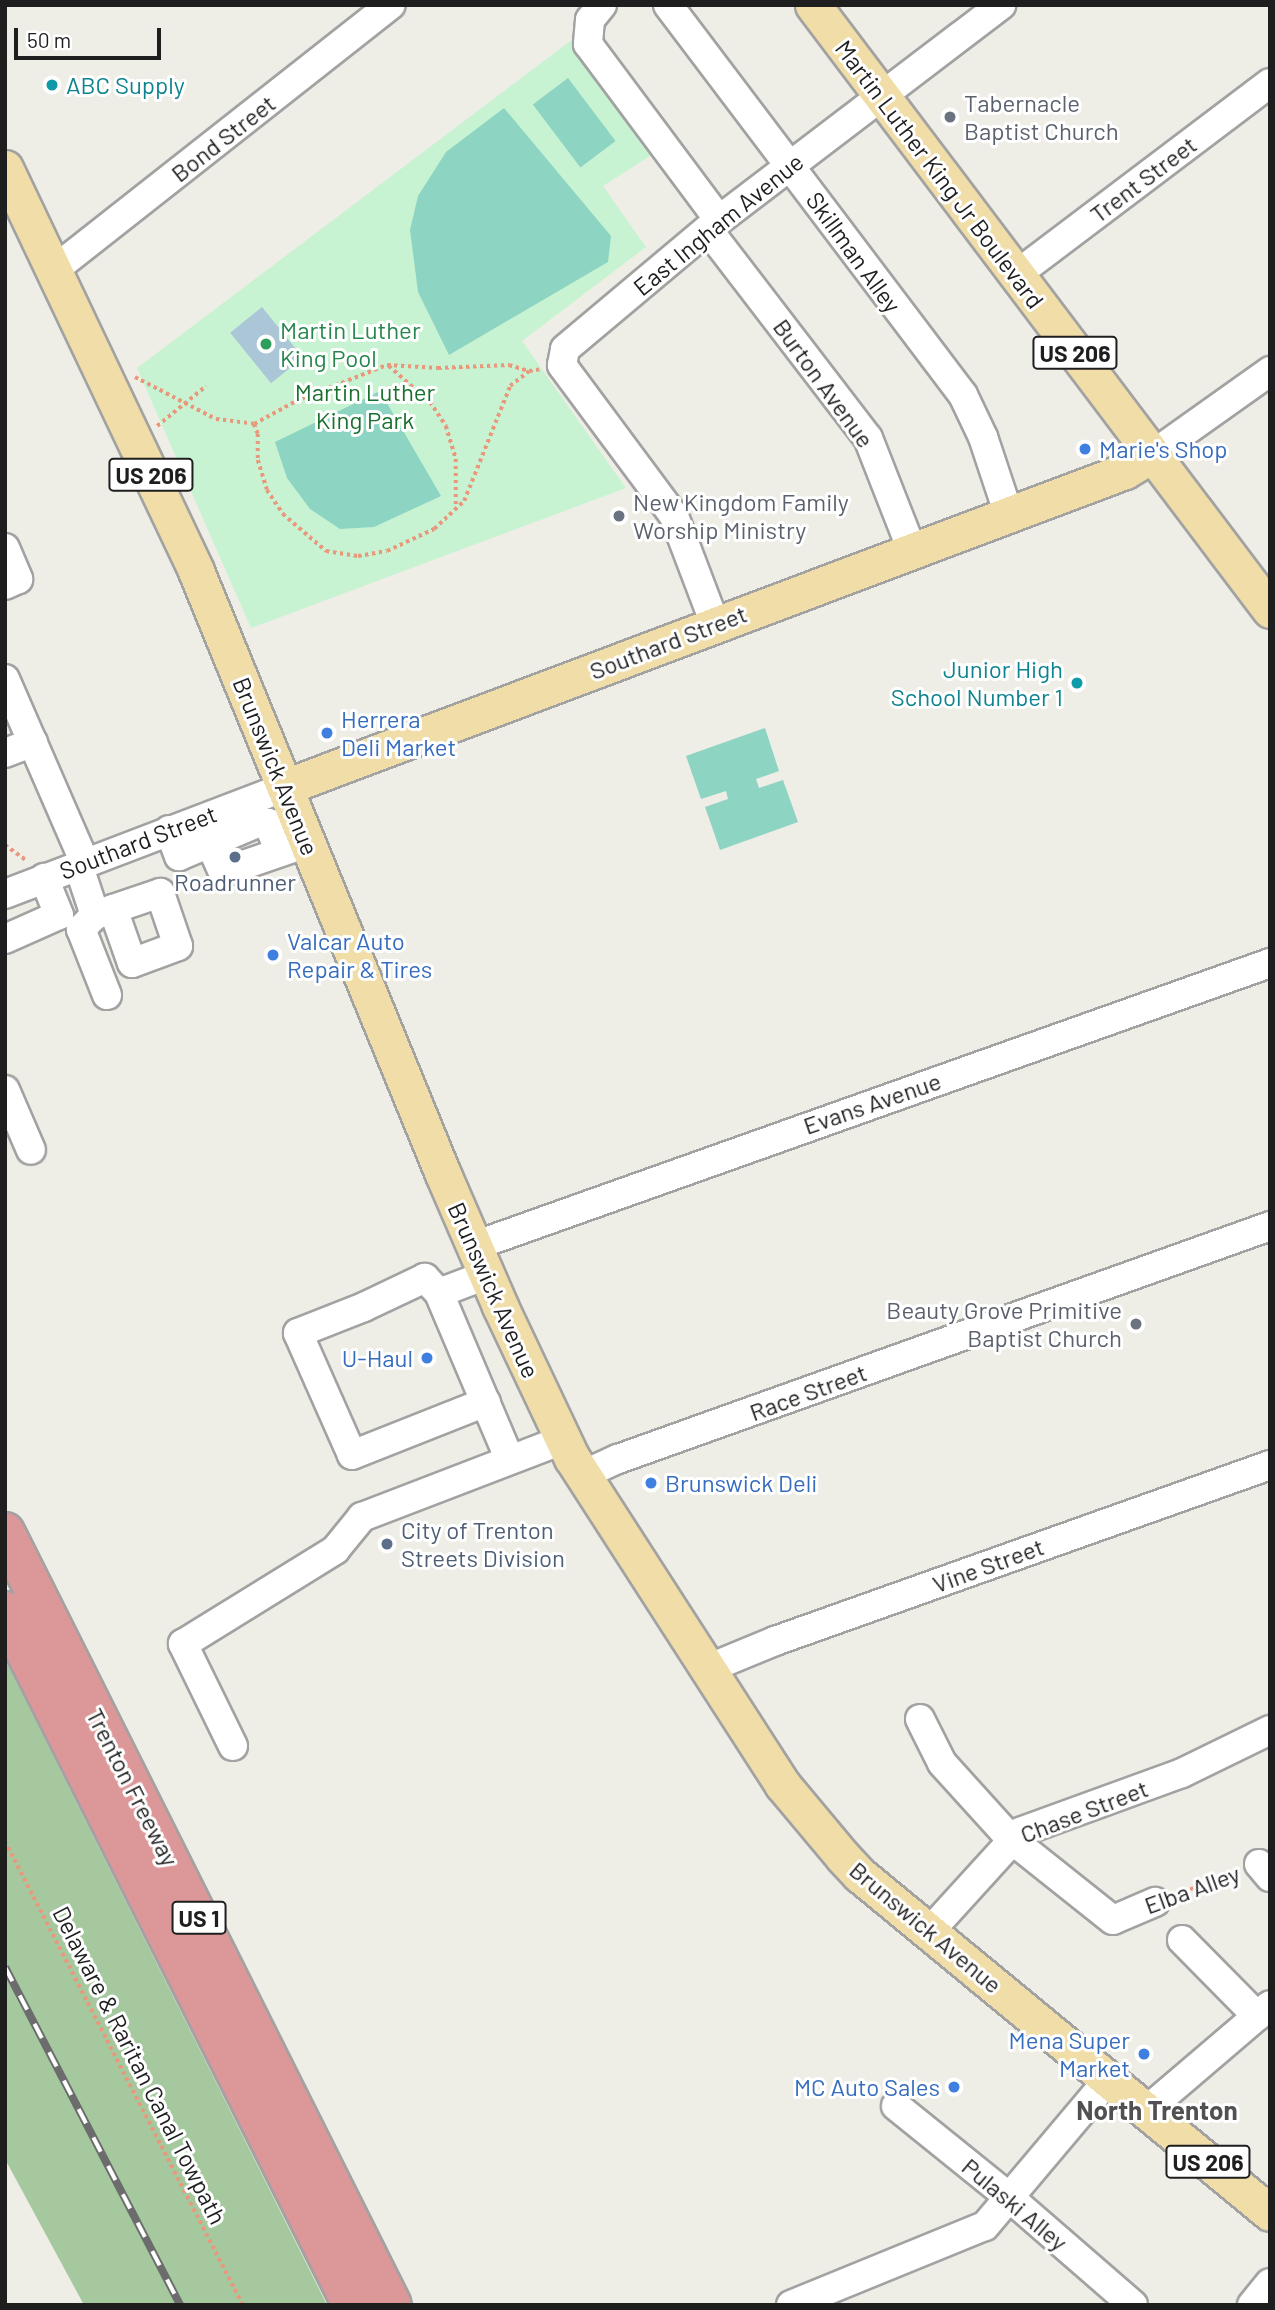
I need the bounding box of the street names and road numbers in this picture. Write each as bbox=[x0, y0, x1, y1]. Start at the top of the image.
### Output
street label: Martin Luther King Jr Boulevard bbox=[830, 34, 1050, 314]
street label: Bond Street bbox=[165, 88, 281, 188]
street label: Trent Street bbox=[1084, 130, 1202, 228]
street label: East Ingham Avenue bbox=[627, 147, 809, 301]
street label: Skillman Alley bbox=[801, 186, 907, 318]
street label: Burton Avenue bbox=[768, 313, 880, 453]
road number: US 206 bbox=[1031, 334, 1119, 372]
road number: US 206 bbox=[107, 456, 195, 495]
street label: Southard Street bbox=[585, 599, 751, 685]
street label: Brunswick Avenue bbox=[227, 673, 325, 859]
street label: Southard Street bbox=[55, 799, 221, 885]
street label: Evans Avenue bbox=[799, 1066, 945, 1140]
street label: Brunswick Avenue bbox=[442, 1198, 546, 1382]
street label: Race Street bbox=[746, 1358, 870, 1426]
street label: Vine Street bbox=[929, 1532, 1047, 1598]
street label: Trenton Freeway bbox=[81, 1703, 185, 1871]
street label: Chase Street bbox=[1016, 1773, 1152, 1849]
street label: Brunswick Avenue bbox=[844, 1855, 1008, 1999]
street label: Elba Alley bbox=[1140, 1858, 1244, 1920]
road number: US 1 bbox=[171, 1898, 227, 1938]
street label: Delaware & Raritan Canal Towpath bbox=[47, 1901, 233, 2229]
road number: US 206 bbox=[1164, 2142, 1252, 2182]
street label: Pulaski Alley bbox=[957, 2152, 1073, 2256]

